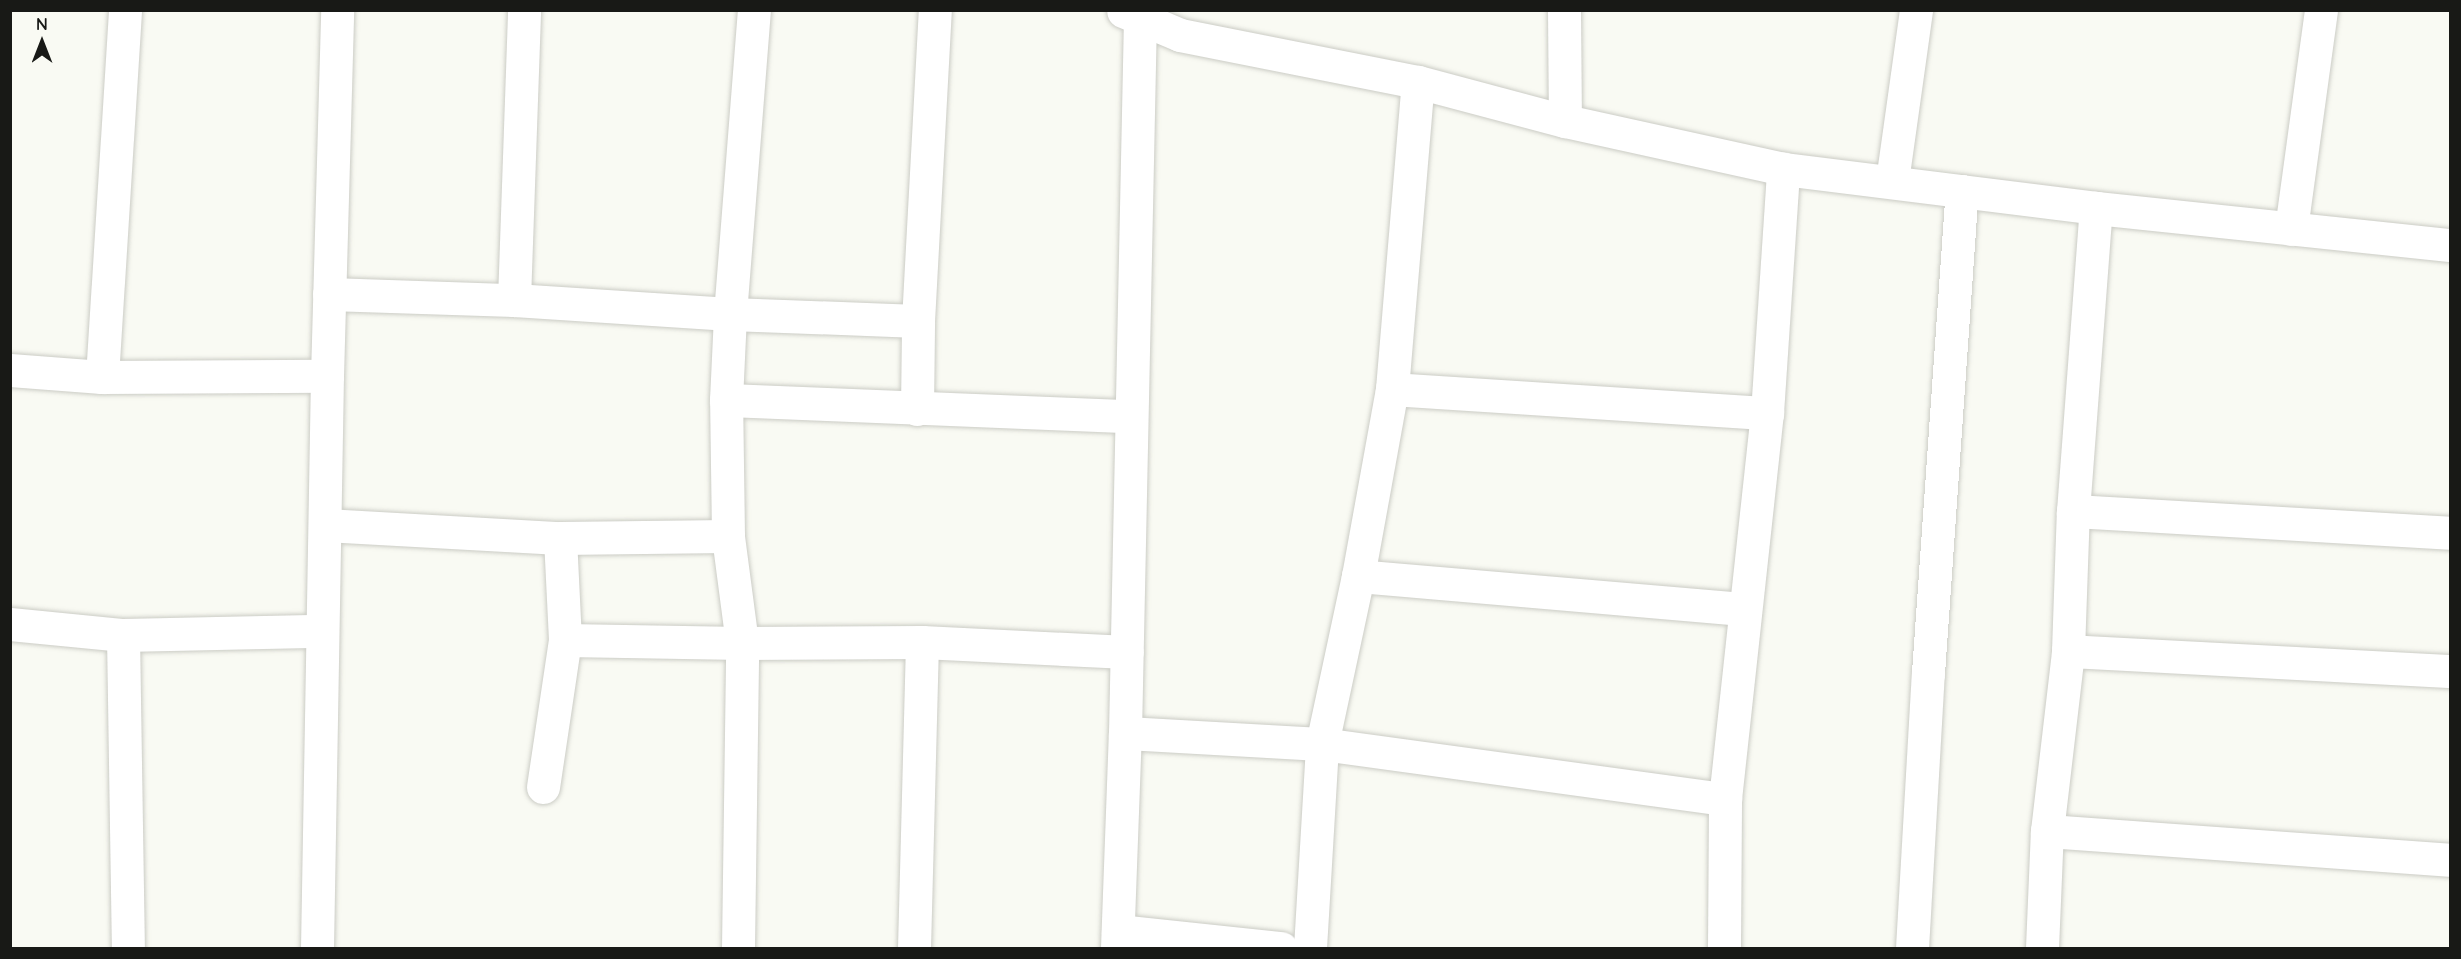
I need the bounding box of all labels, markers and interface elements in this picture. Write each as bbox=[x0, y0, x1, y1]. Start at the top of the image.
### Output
north arrow bbox=[12, 12, 72, 72]
text: N bbox=[36, 14, 48, 34]

